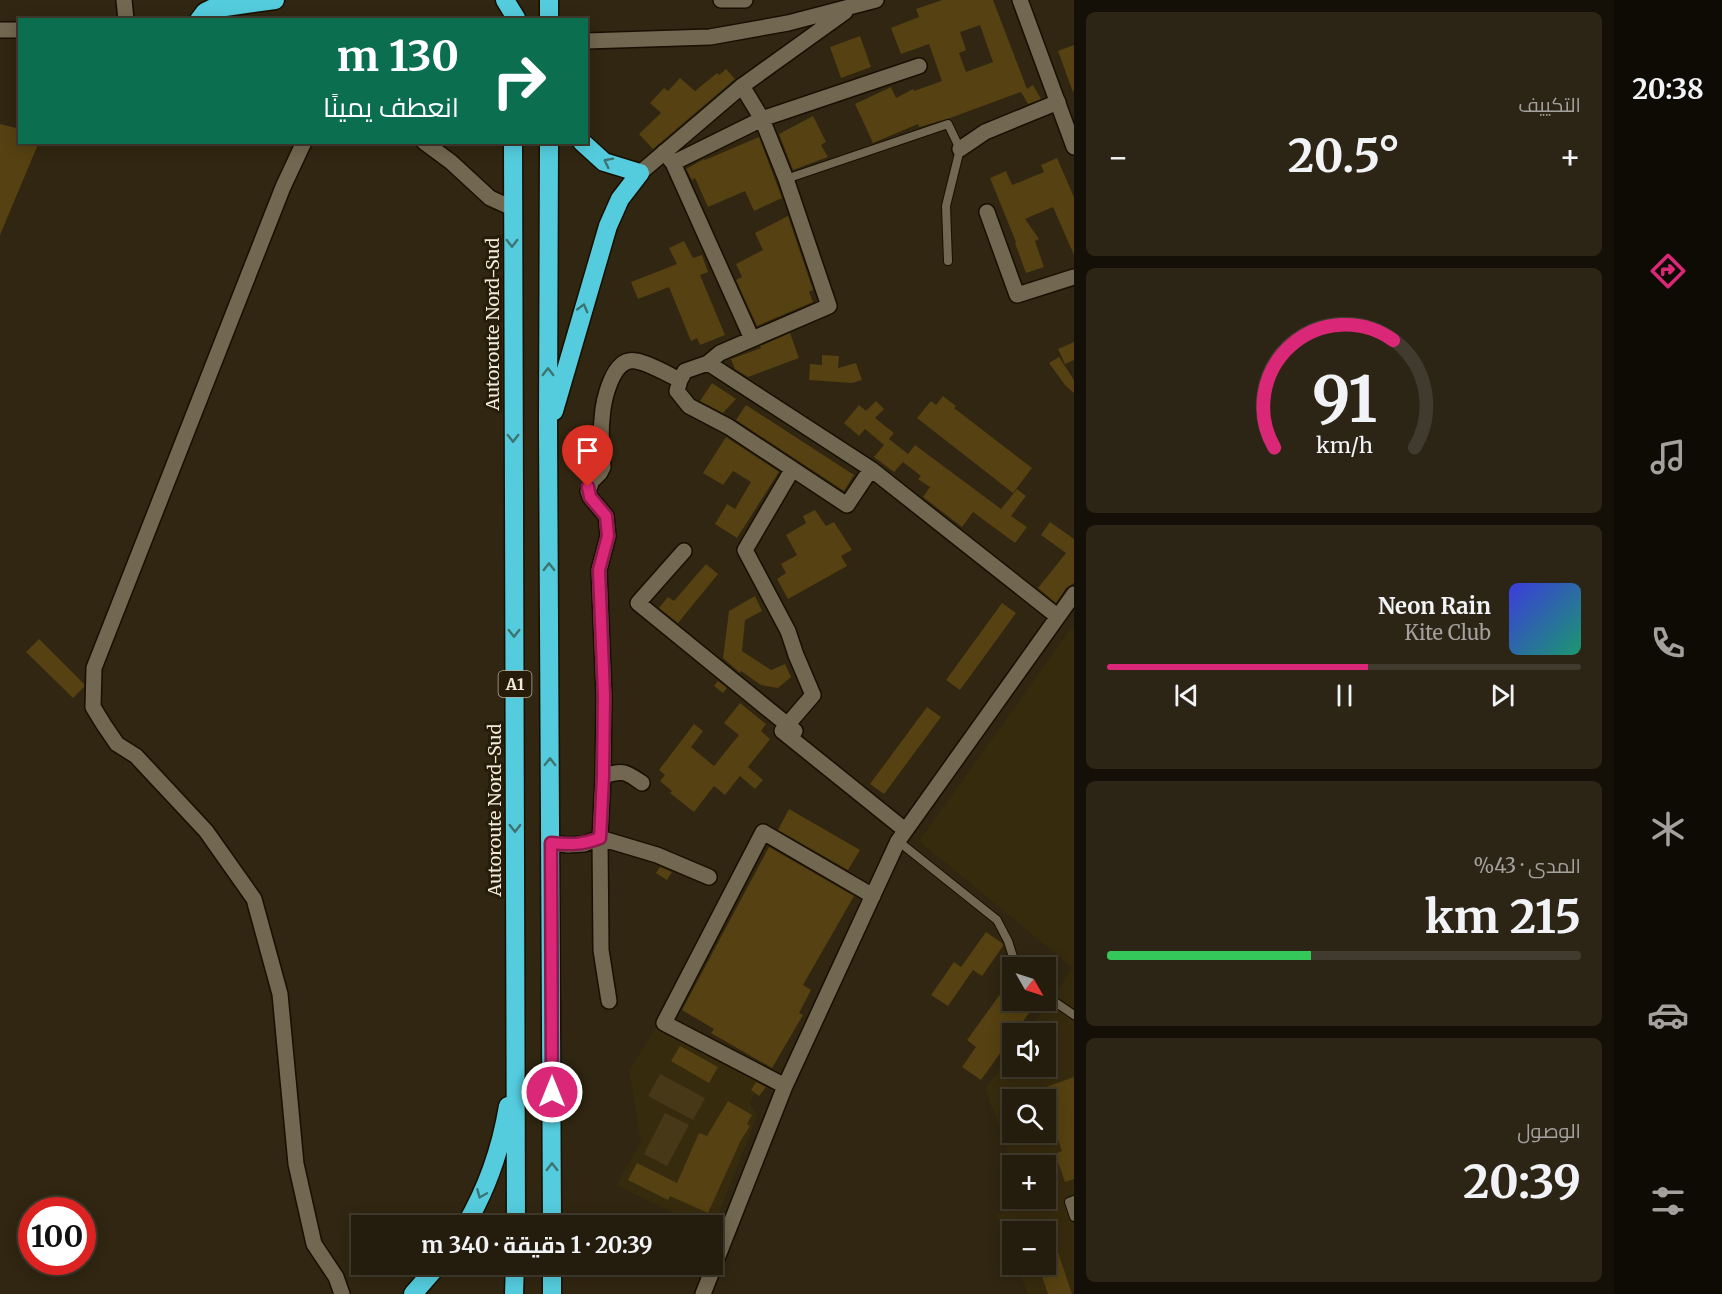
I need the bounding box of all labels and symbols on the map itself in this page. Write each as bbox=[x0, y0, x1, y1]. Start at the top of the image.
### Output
one-way arrow bbox=[604, 158, 615, 170]
street label: Autoroute Nord-Sud bbox=[481, 237, 504, 411]
one-way arrow bbox=[506, 238, 518, 247]
one-way arrow bbox=[576, 303, 589, 313]
one-way arrow bbox=[542, 368, 554, 377]
pin bbox=[562, 425, 613, 487]
one-way arrow bbox=[507, 433, 519, 442]
one-way arrow bbox=[543, 563, 555, 572]
one-way arrow bbox=[508, 628, 520, 637]
road number: A1 bbox=[498, 671, 532, 697]
street label: Autoroute Nord-Sud bbox=[483, 723, 506, 897]
one-way arrow bbox=[544, 758, 556, 767]
one-way arrow bbox=[509, 823, 521, 832]
north arrow bbox=[1002, 957, 1056, 1011]
position arrow bbox=[520, 1060, 584, 1124]
one-way arrow bbox=[546, 1163, 558, 1172]
one-way arrow bbox=[476, 1188, 488, 1199]
speed limit sign: 100 bbox=[18, 1197, 96, 1275]

